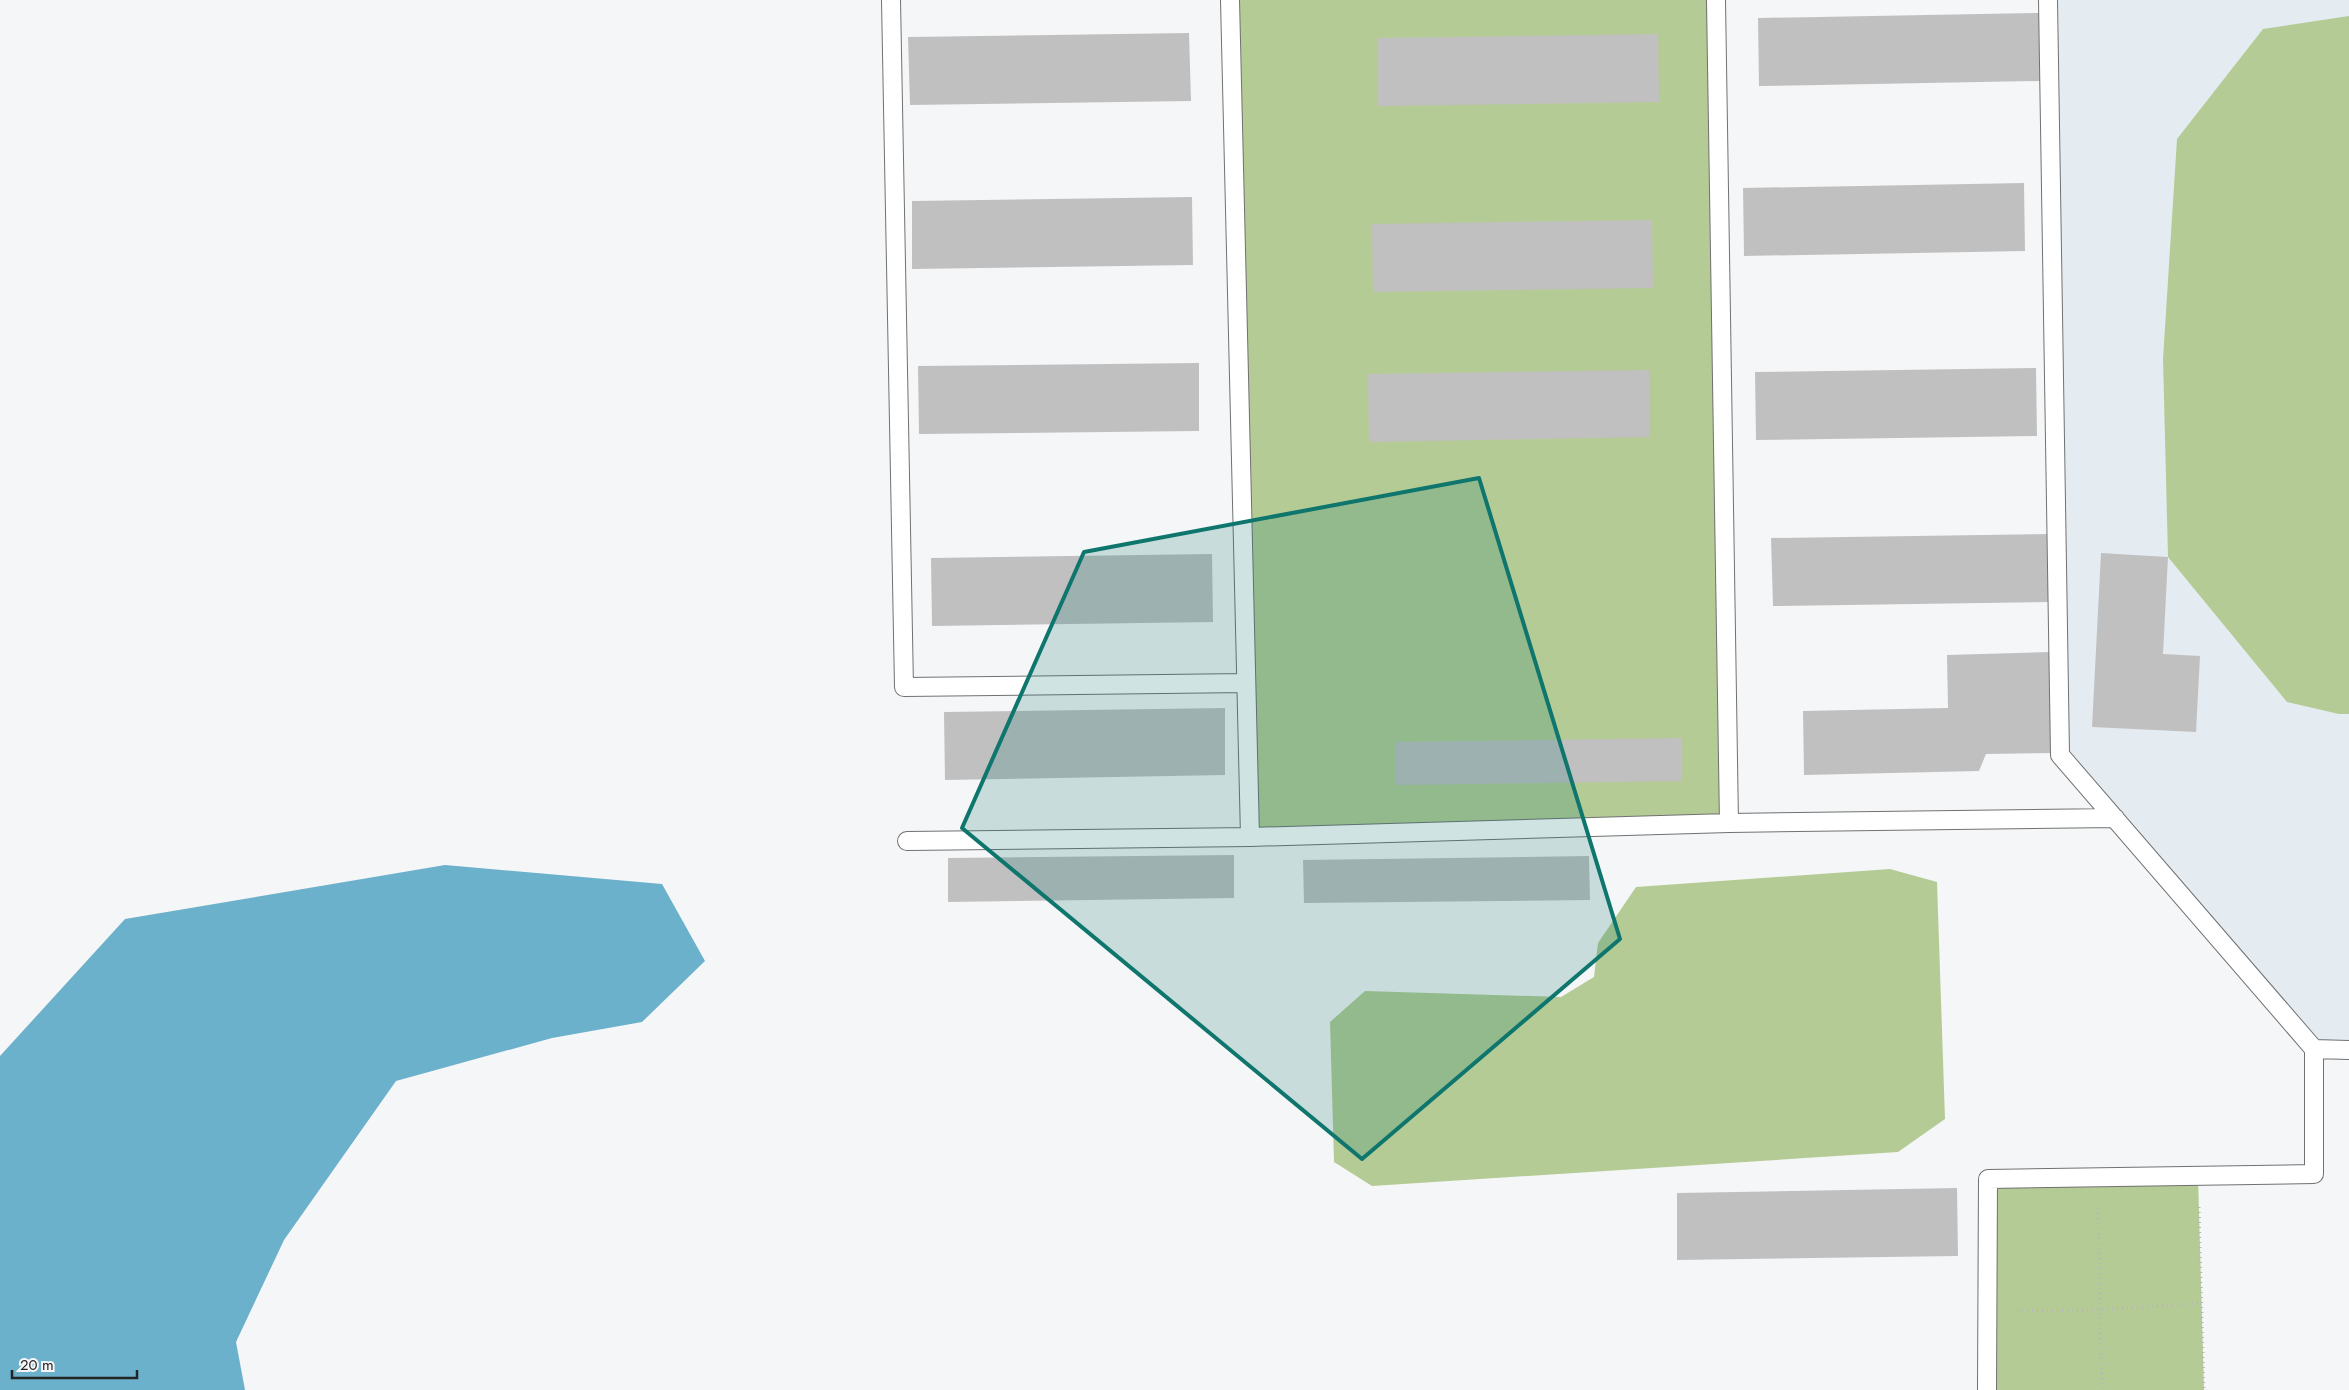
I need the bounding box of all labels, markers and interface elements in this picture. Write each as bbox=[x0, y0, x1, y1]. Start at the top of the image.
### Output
scale bar bbox=[12, 1348, 138, 1380]
text: 20 m bbox=[20, 1354, 54, 1376]

